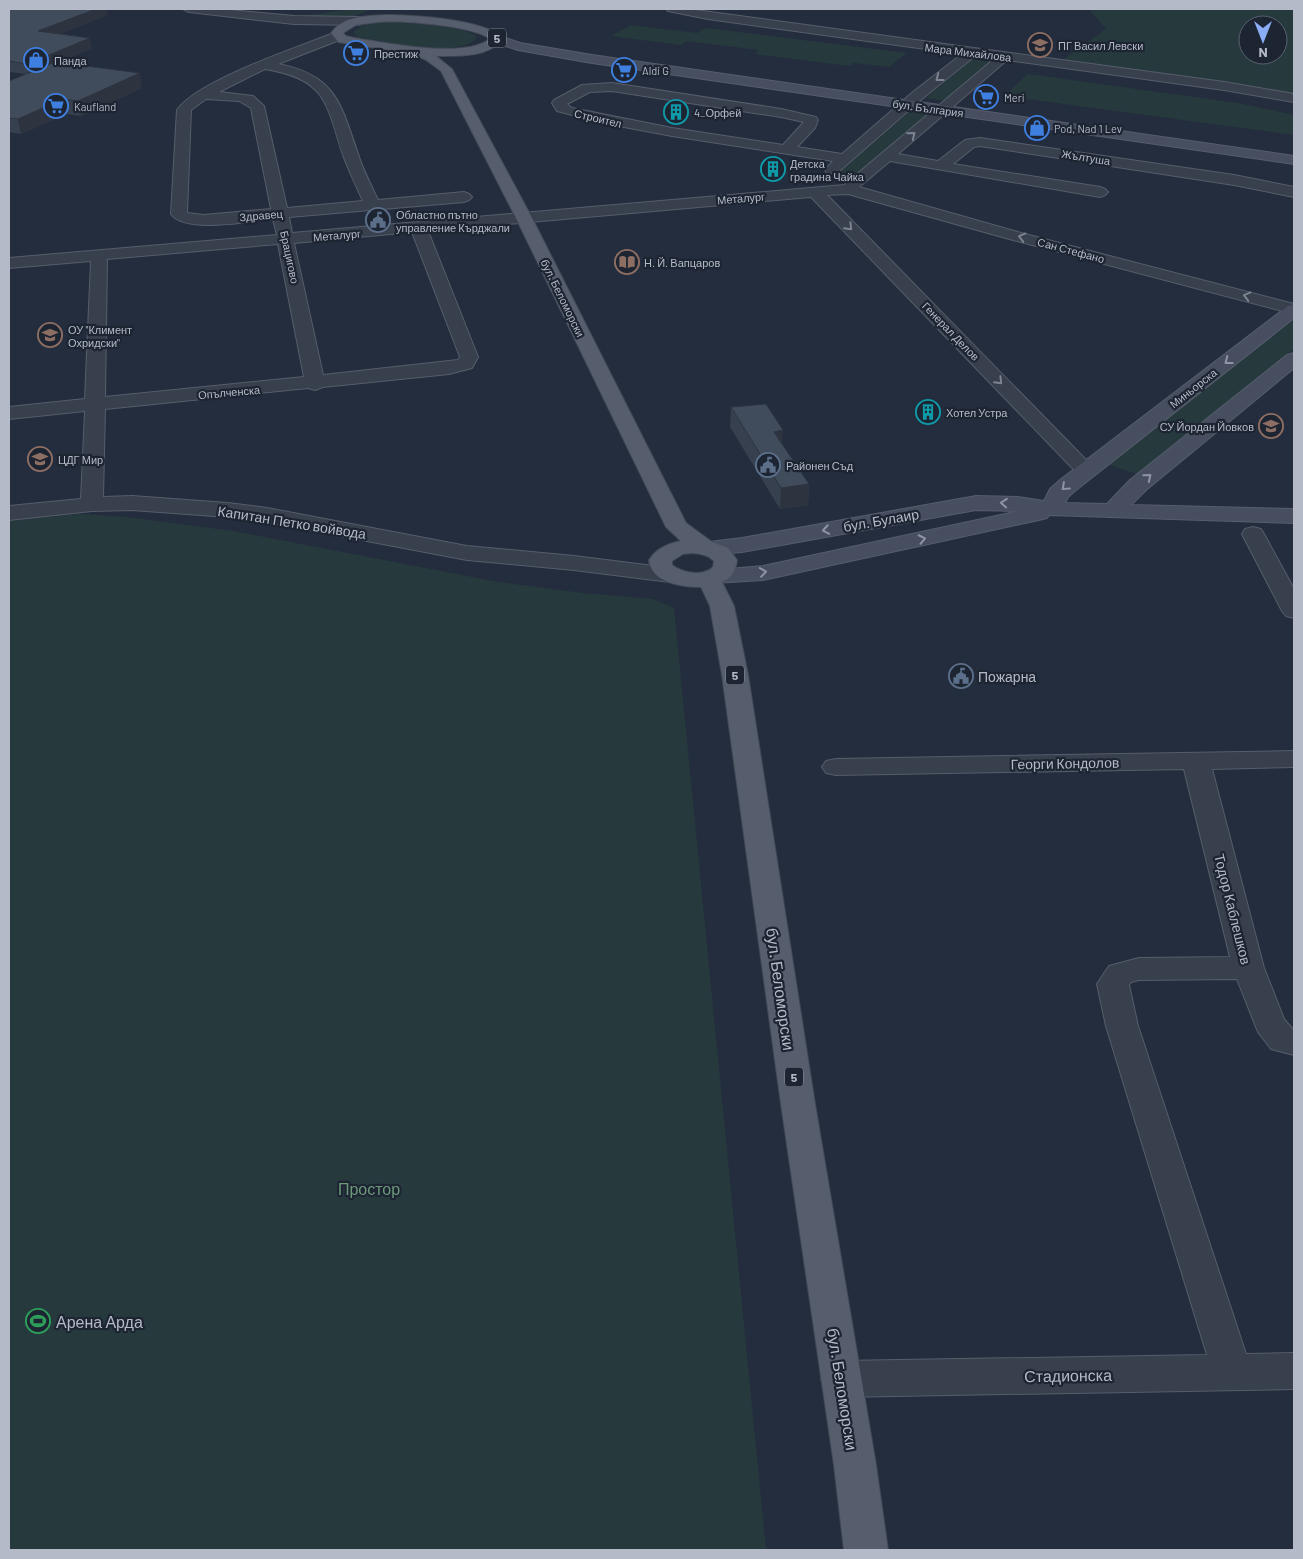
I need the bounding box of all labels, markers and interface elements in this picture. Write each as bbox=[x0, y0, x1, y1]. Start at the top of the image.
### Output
north arrow bbox=[1238, 15, 1288, 65]
road number: 5 bbox=[488, 28, 506, 48]
school or university icon: ПГ Васил Левски bbox=[1027, 32, 1053, 58]
place label: ПГ Васил Левски bbox=[1058, 39, 1143, 52]
supermarket icon: Престиж bbox=[343, 40, 369, 66]
street label: Мара Михайлова bbox=[924, 40, 1013, 64]
text: N bbox=[1258, 45, 1268, 62]
shop icon: Панда bbox=[23, 47, 49, 73]
place label: Престиж bbox=[374, 47, 419, 60]
place label: Панда bbox=[54, 54, 88, 67]
supermarket icon: Aldi G bbox=[611, 57, 637, 83]
place label: Aldi G bbox=[642, 64, 669, 77]
one-way arrow bbox=[936, 73, 945, 81]
supermarket icon: Meri bbox=[973, 84, 999, 110]
place label: Meri bbox=[1004, 91, 1025, 104]
supermarket icon: Kaufland bbox=[43, 93, 69, 119]
street label: бул. България bbox=[892, 97, 964, 119]
building icon: 4_Орфей bbox=[663, 99, 689, 125]
place label: Kaufland bbox=[74, 100, 116, 113]
street label: Строител bbox=[573, 106, 623, 130]
place label: 4_Орфей bbox=[694, 106, 741, 119]
shop icon: Pod, Nad 1 Lev bbox=[1024, 115, 1050, 141]
place label: Pod, Nad 1 Lev bbox=[1054, 122, 1122, 135]
one-way arrow bbox=[906, 132, 915, 140]
street label: Жълтуша bbox=[1061, 147, 1112, 167]
building icon: Детска градина Чайка bbox=[760, 156, 786, 182]
place label: Детска градина Чайка bbox=[790, 157, 865, 183]
street label: Металург bbox=[717, 189, 765, 207]
street label: Здравец bbox=[239, 207, 284, 223]
public building icon: Областно пътно управление Кърджали bbox=[365, 207, 391, 233]
place label: Областно пътно управление Кърджали bbox=[396, 208, 510, 234]
one-way arrow bbox=[843, 221, 852, 230]
street label: Металург bbox=[313, 226, 361, 244]
street label: Брацигово bbox=[278, 229, 302, 285]
one-way arrow bbox=[1019, 233, 1027, 243]
street label: Сан Стефано bbox=[1036, 235, 1106, 265]
library icon: Н. Й. Вапцаров bbox=[614, 249, 640, 275]
place label: Н. Й. Вапцаров bbox=[644, 256, 720, 269]
street label: бул. Беломорски bbox=[539, 257, 587, 339]
one-way arrow bbox=[1243, 291, 1252, 302]
street label: Генерал Делов bbox=[920, 299, 982, 363]
school or university icon: ОУ "Климент Охридски" bbox=[37, 322, 63, 348]
place label: ОУ "Климент Охридски" bbox=[68, 323, 132, 349]
one-way arrow bbox=[1224, 355, 1234, 364]
street label: Миньорска bbox=[1167, 365, 1220, 410]
one-way arrow bbox=[993, 375, 1002, 384]
street label: Опълченска bbox=[197, 383, 261, 401]
building icon: Хотел Устра bbox=[915, 399, 941, 425]
place label: Хотел Устра bbox=[946, 406, 1008, 419]
school or university icon: СУ Йордан Йовков bbox=[1258, 413, 1284, 439]
place label: СУ Йордан Йовков bbox=[1160, 420, 1254, 433]
school or university icon: ЦДГ Мир bbox=[27, 446, 53, 472]
public building icon: Районен Съд bbox=[755, 452, 781, 478]
place label: ЦДГ Мир bbox=[58, 453, 103, 466]
place label: Районен Съд bbox=[786, 459, 854, 472]
one-way arrow bbox=[1142, 474, 1151, 483]
one-way arrow bbox=[1062, 482, 1071, 491]
one-way arrow bbox=[999, 498, 1007, 509]
street label: Капитан Петко войвода bbox=[217, 502, 368, 542]
street label: бул. Булаир bbox=[842, 505, 920, 535]
one-way arrow bbox=[822, 524, 831, 534]
one-way arrow bbox=[917, 534, 926, 545]
one-way arrow bbox=[758, 568, 767, 578]
public building icon: Пожарна bbox=[948, 663, 974, 689]
road number: 5 bbox=[726, 666, 744, 684]
place label: Пожарна bbox=[978, 668, 1036, 685]
street label: Георги Кондолов bbox=[1011, 754, 1119, 772]
street label: Тодор Каблешков bbox=[1211, 852, 1255, 966]
street label: бул. Беломорски bbox=[763, 927, 799, 1051]
road number: 5 bbox=[785, 1068, 803, 1086]
park label: Простор bbox=[338, 1179, 400, 1198]
sports icon: Арена Арда bbox=[25, 1308, 51, 1334]
place label: Арена Арда bbox=[56, 1312, 143, 1331]
street label: бул. Беломорски bbox=[824, 1327, 862, 1451]
street label: Стадионска bbox=[1024, 1365, 1112, 1385]

